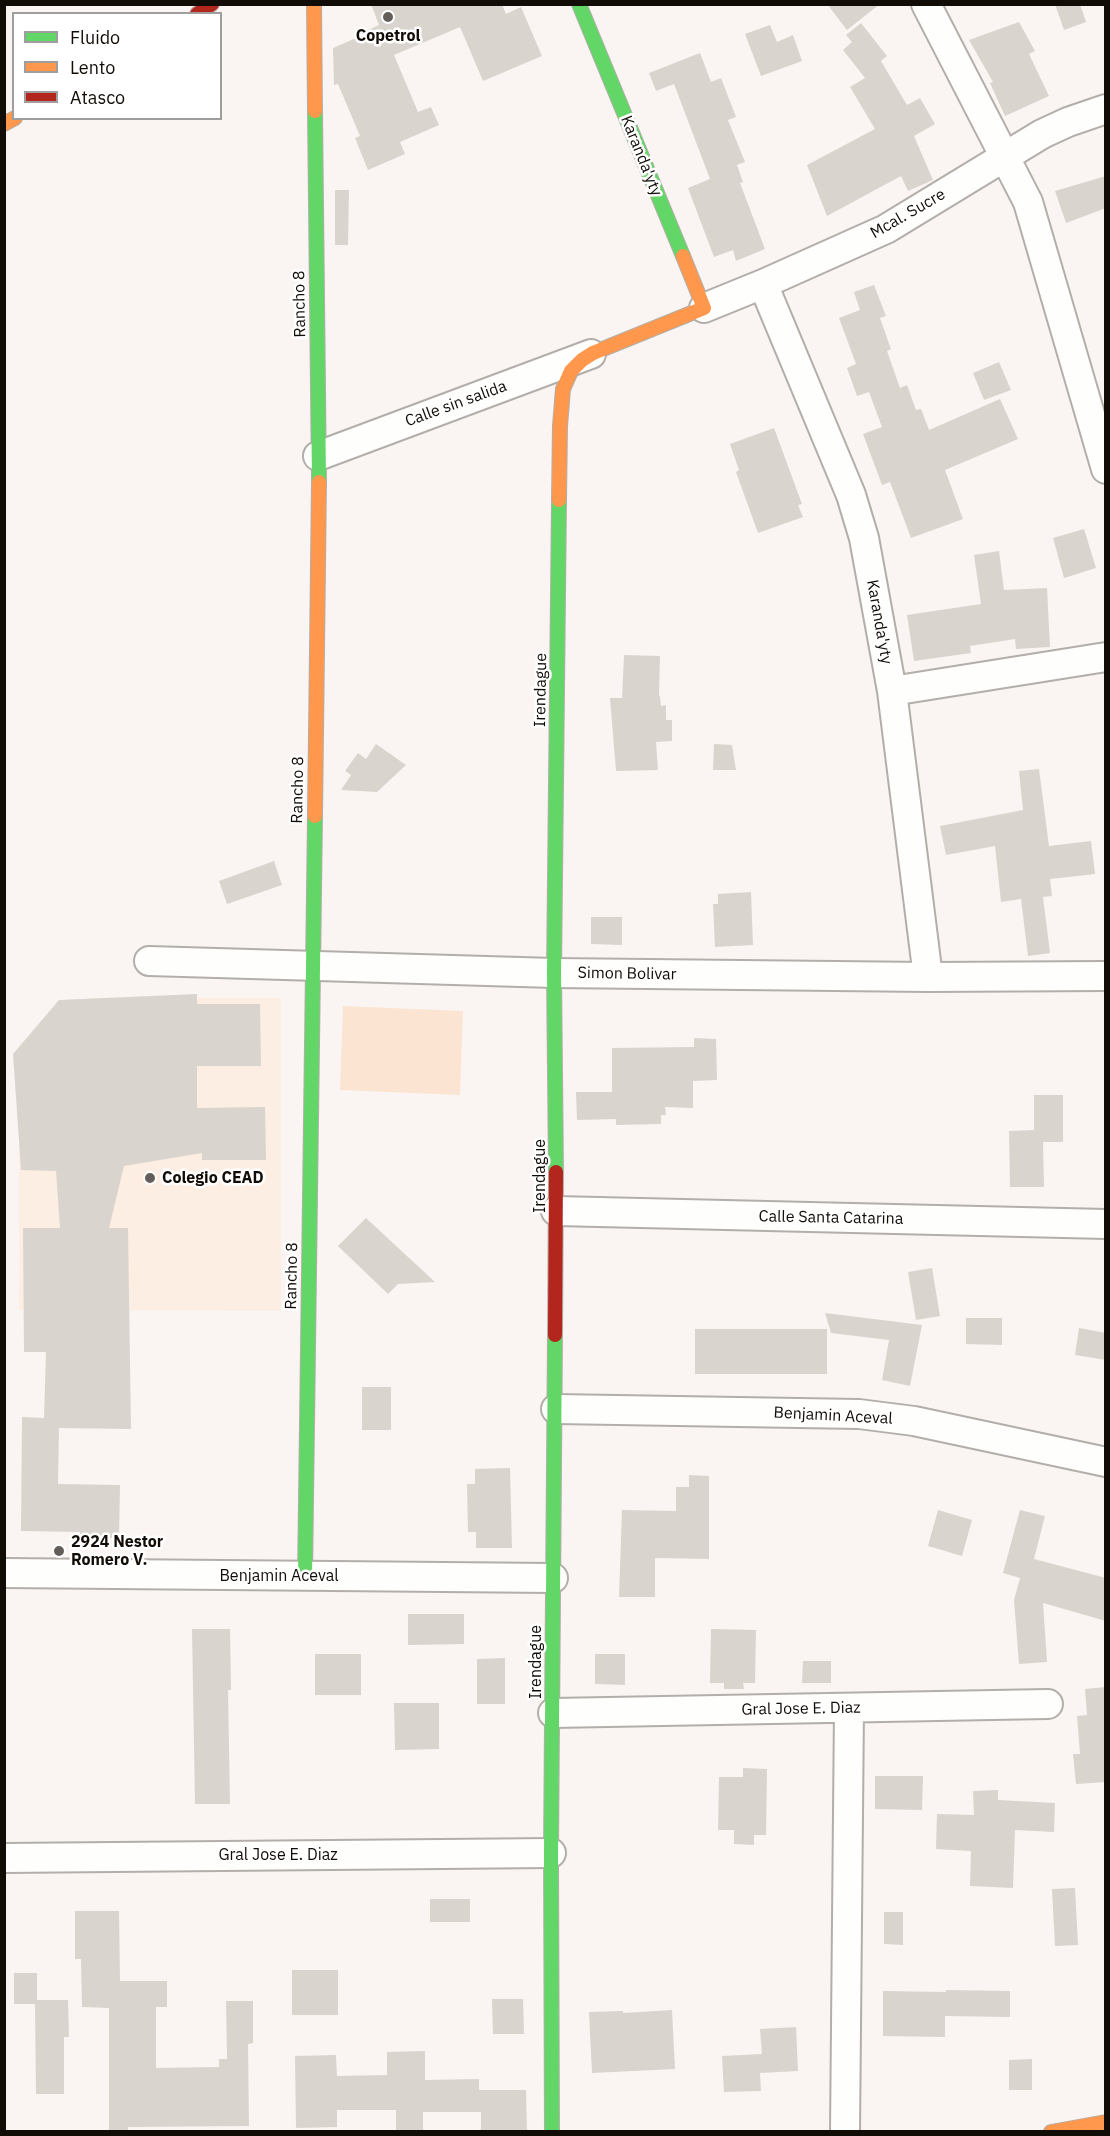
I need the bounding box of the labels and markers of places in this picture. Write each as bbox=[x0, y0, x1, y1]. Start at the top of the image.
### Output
marker: Copetrol bbox=[381, 10, 395, 24]
place label: Copetrol bbox=[356, 26, 420, 46]
place label: Colegio CEAD bbox=[162, 1168, 264, 1188]
marker: Colegio CEAD bbox=[143, 1171, 157, 1185]
place label: 2924 Nestor Romero V. bbox=[71, 1532, 163, 1570]
marker: 2924 Nestor Romero V. bbox=[52, 1544, 66, 1558]

